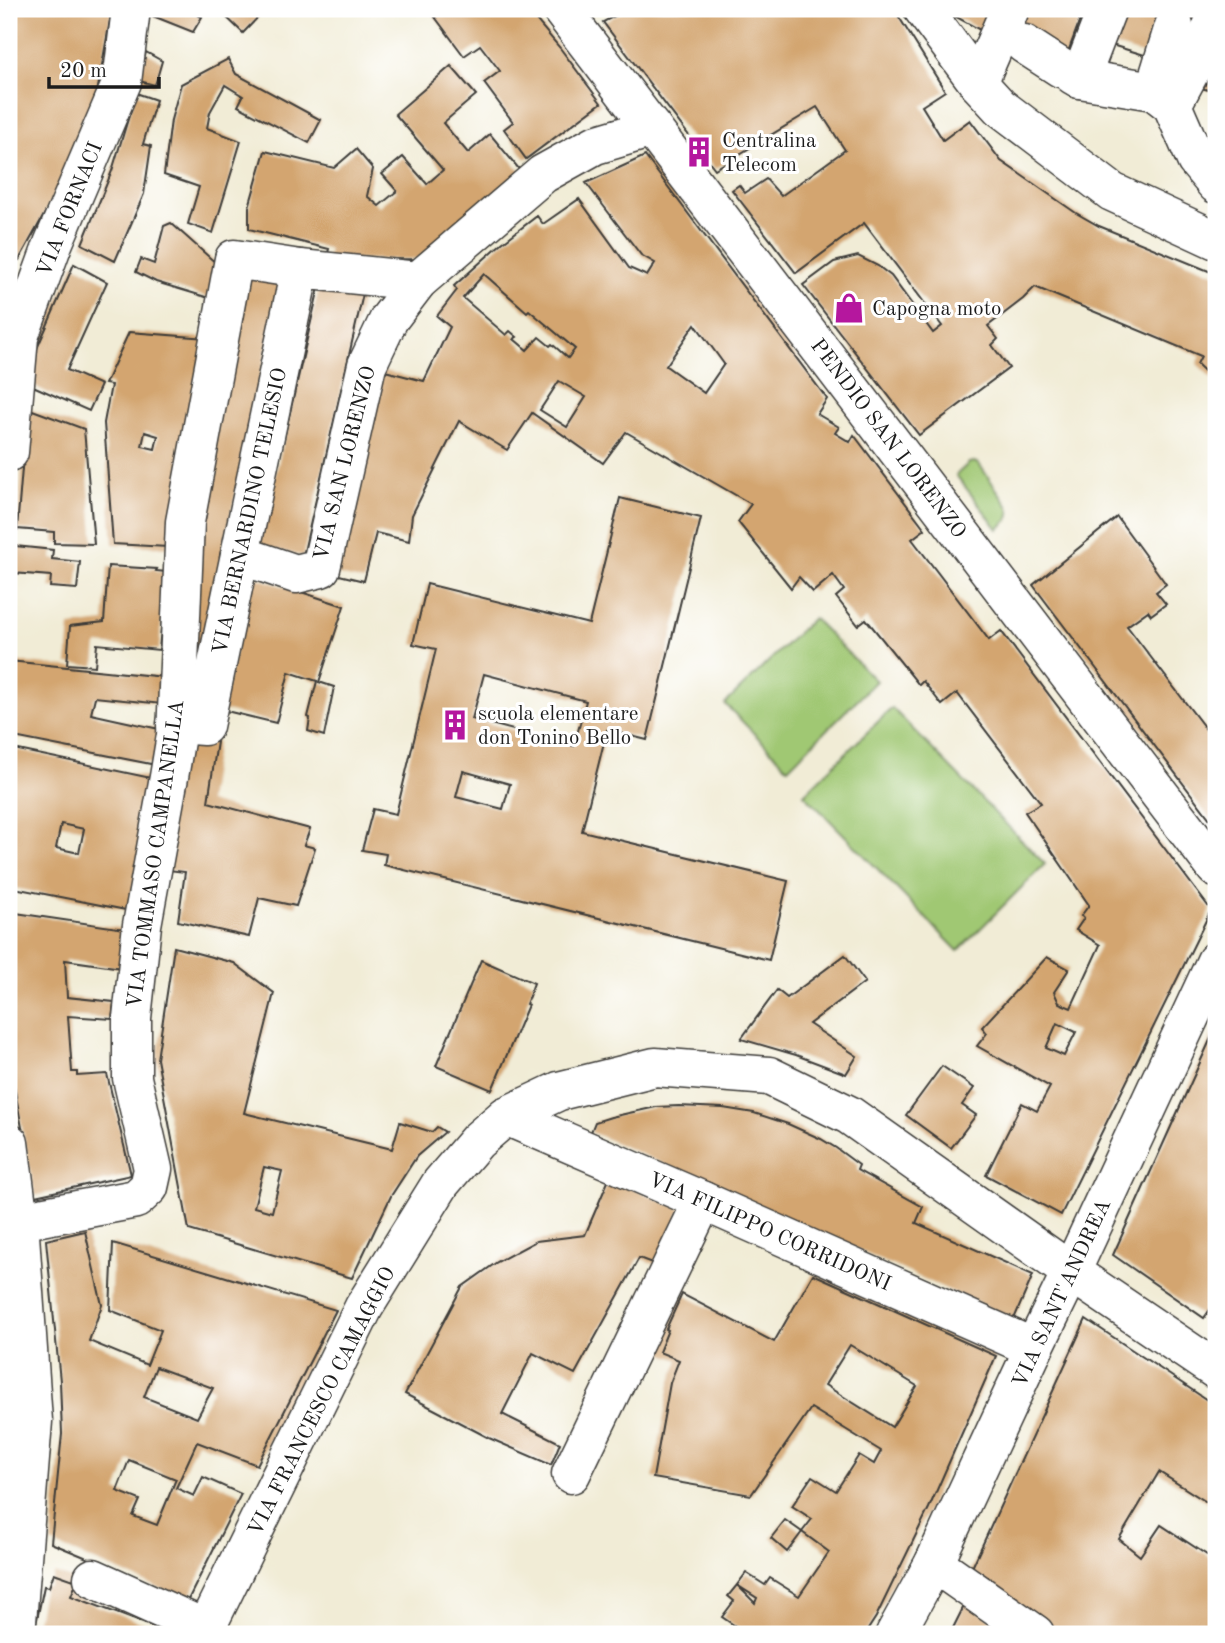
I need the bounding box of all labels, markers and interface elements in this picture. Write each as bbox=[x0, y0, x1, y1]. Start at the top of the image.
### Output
scale bar bbox=[49, 46, 159, 90]
text: 20 m bbox=[60, 61, 107, 82]
place label: Centralina Telecom bbox=[722, 131, 816, 176]
building icon: Centralina Telecom bbox=[682, 135, 716, 169]
street label: VIA FORNACI bbox=[34, 139, 107, 280]
shop icon: Capogna moto bbox=[832, 291, 866, 325]
place label: Capogna moto bbox=[872, 299, 1002, 320]
street label: PENDIO SAN LORENZO bbox=[806, 335, 970, 543]
street label: VIA SAN LORENZO bbox=[311, 364, 380, 563]
street label: VIA BERNARDINO TELESIO bbox=[210, 366, 291, 657]
street label: VIA TOMMASO CAMPANELLA bbox=[124, 699, 189, 1010]
place label: scuola elementare don Tonino Bello bbox=[478, 704, 638, 749]
building icon: scuola elementare don Tonino Bello bbox=[438, 708, 472, 742]
street label: VIA FILIPPO CORRIDONI bbox=[645, 1169, 894, 1295]
street label: VIA SANT'ANDREA bbox=[1009, 1196, 1115, 1391]
street label: VIA FRANCESCO CAMAGGIO bbox=[245, 1264, 400, 1540]

